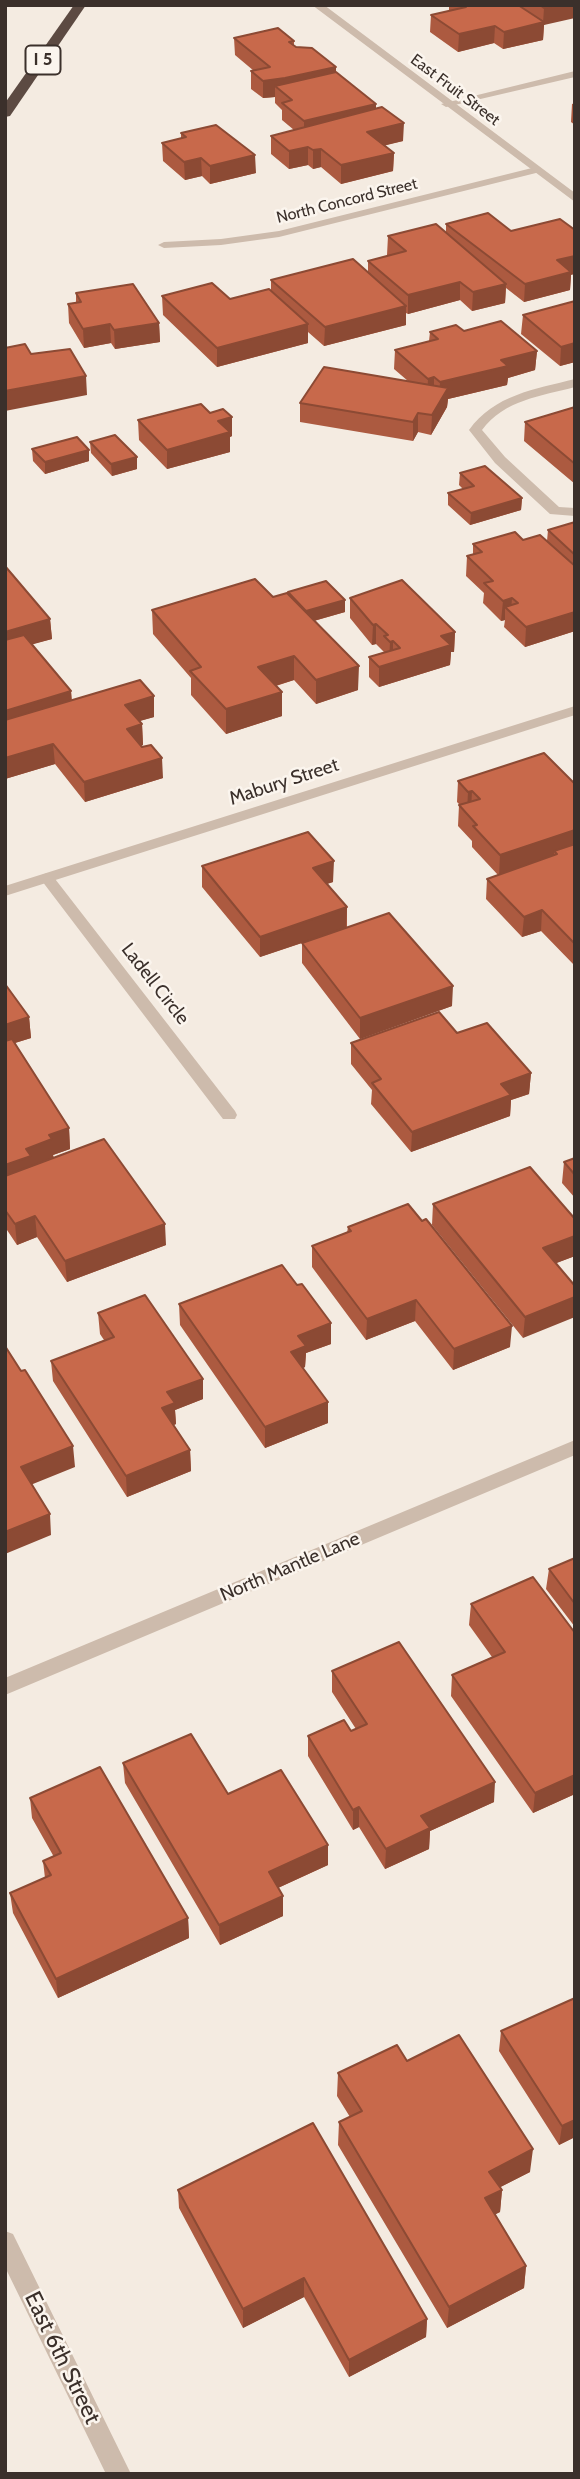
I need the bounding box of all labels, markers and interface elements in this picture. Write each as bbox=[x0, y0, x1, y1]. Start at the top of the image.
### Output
road number: I 5 bbox=[26, 46, 60, 74]
street label: East Fruit Street bbox=[407, 50, 503, 130]
street label: North Concord Street bbox=[275, 174, 419, 228]
street label: Mabury Street bbox=[226, 754, 342, 810]
street label: Ladell Circle bbox=[116, 939, 194, 1029]
street label: North Mantle Lane bbox=[217, 1527, 363, 1607]
street label: East 6th Street bbox=[18, 2287, 106, 2429]

